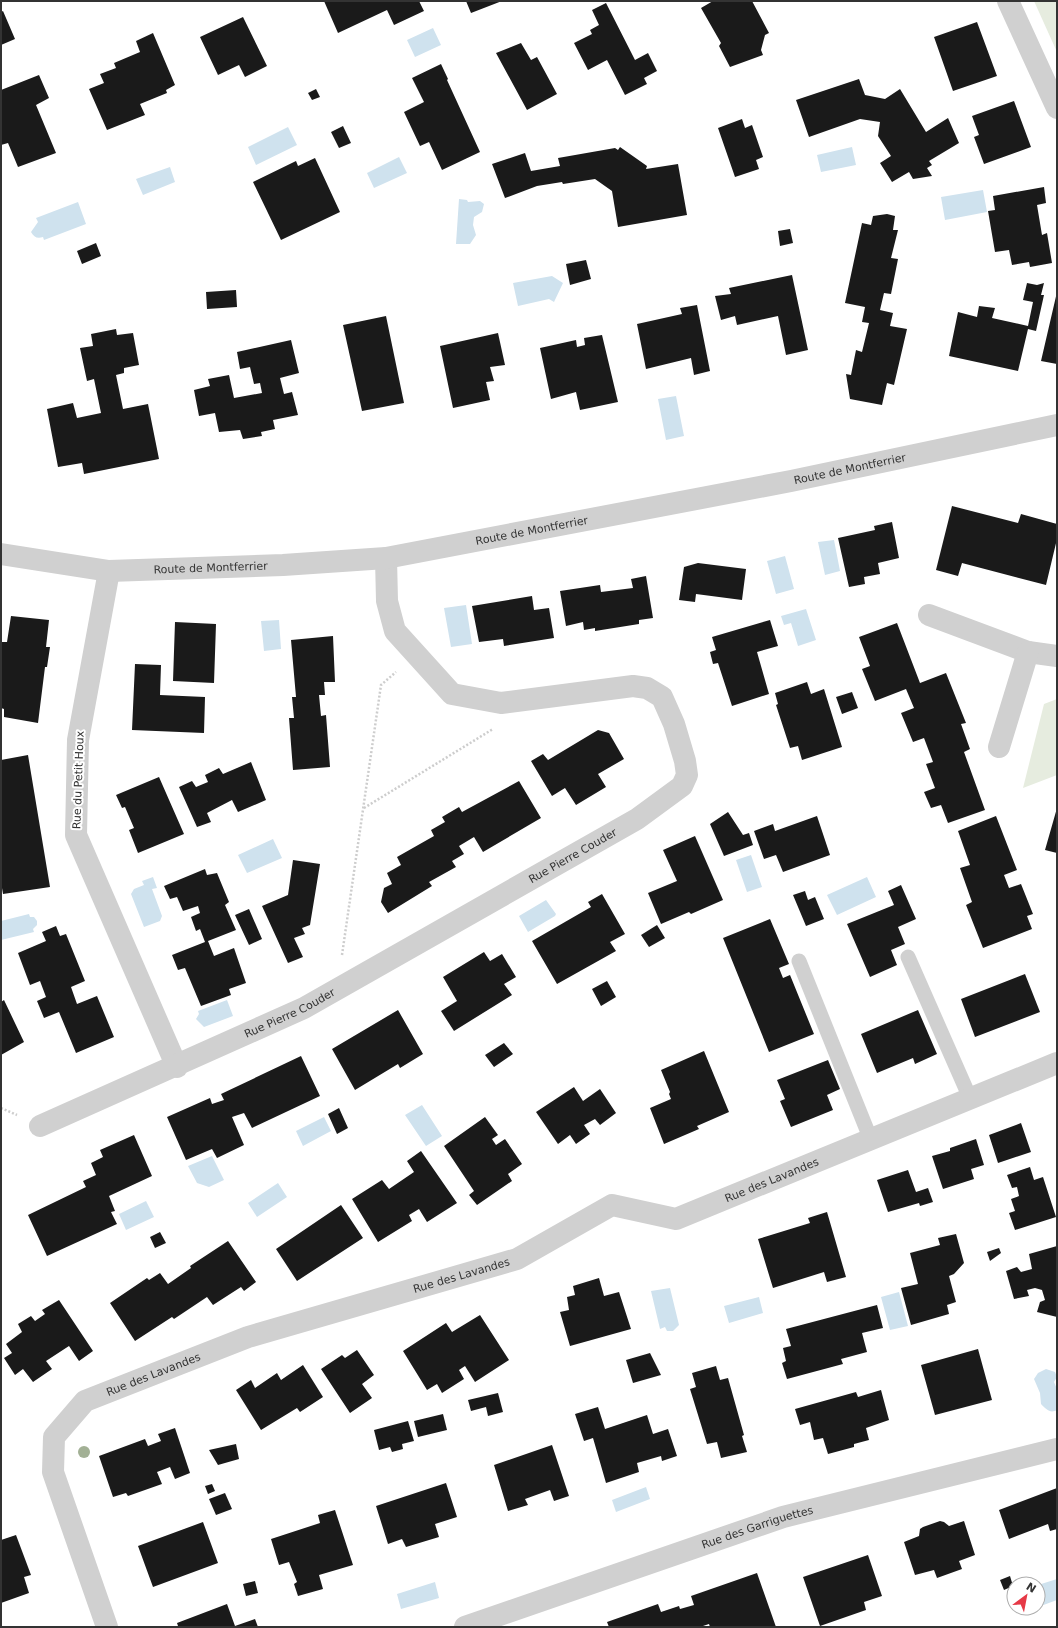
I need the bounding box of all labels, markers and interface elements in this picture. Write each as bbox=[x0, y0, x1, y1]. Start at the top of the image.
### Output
street label: Route de Montferrier bbox=[793, 451, 908, 487]
street label: Route de Montferrier bbox=[475, 514, 590, 548]
street label: Route de Montferrier bbox=[153, 560, 268, 576]
street label: Rue du Petit Houx bbox=[70, 730, 87, 829]
street label: Rue Pierre Couder bbox=[526, 826, 620, 886]
street label: Rue Pierre Couder bbox=[242, 986, 338, 1041]
street label: Rue des Lavandes bbox=[723, 1155, 821, 1205]
street label: Rue des Lavandes bbox=[412, 1255, 512, 1296]
street label: Rue des Lavandes bbox=[105, 1350, 203, 1399]
street label: Rue des Garriguettes bbox=[700, 1504, 815, 1552]
north arrow bbox=[1006, 1576, 1046, 1616]
text: N bbox=[1024, 1580, 1038, 1596]

